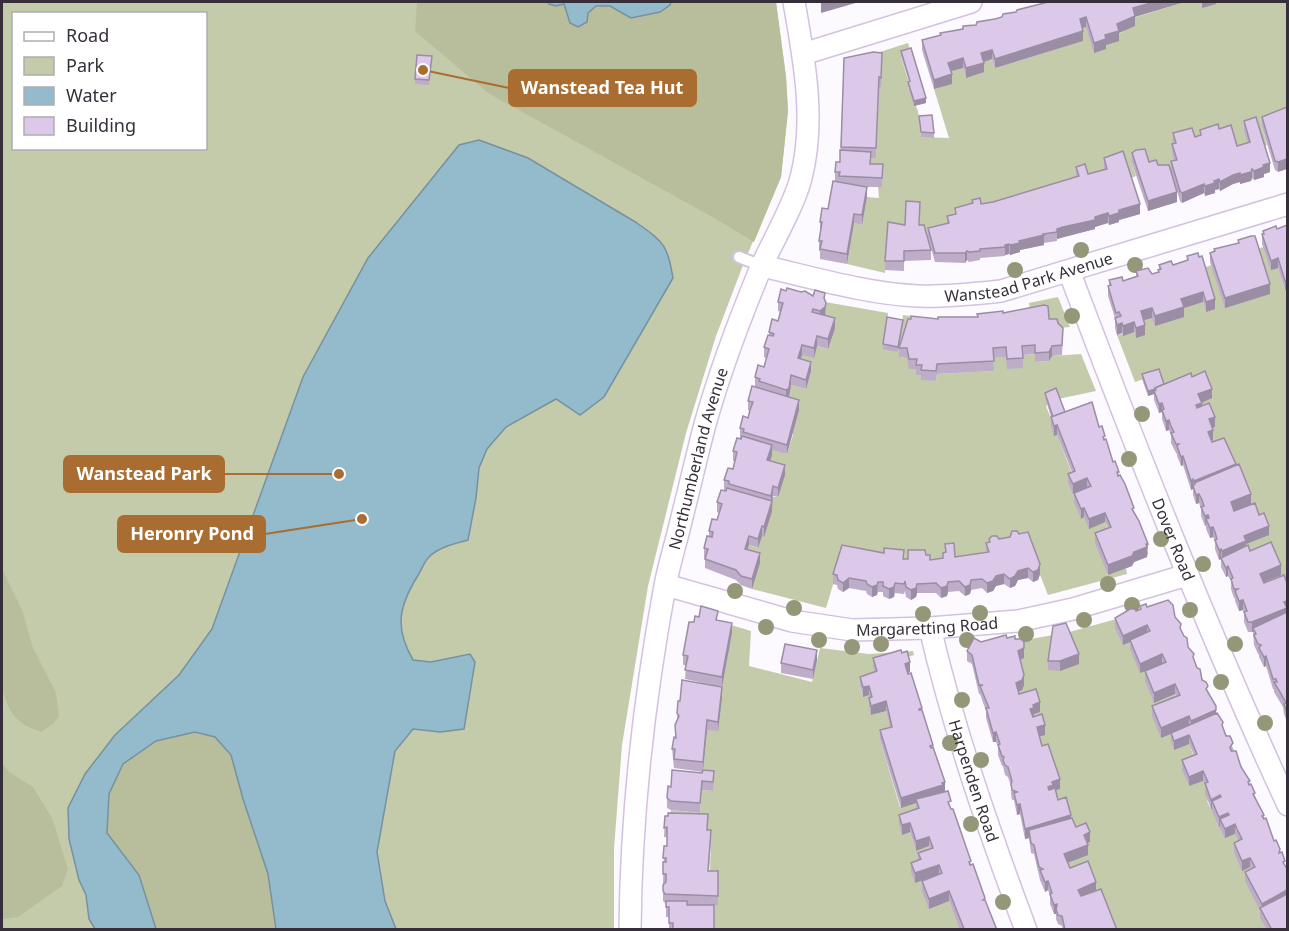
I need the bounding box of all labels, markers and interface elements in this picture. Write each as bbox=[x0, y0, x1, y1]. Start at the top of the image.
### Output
legend bbox=[12, 12, 207, 150]
text: Road bbox=[66, 23, 109, 47]
text: Park bbox=[66, 53, 104, 77]
callout: Wanstead Tea Hut bbox=[509, 70, 696, 106]
text: Wanstead Tea Hut bbox=[521, 75, 683, 99]
text: Water bbox=[66, 83, 117, 107]
text: Building bbox=[66, 113, 136, 137]
street label: Wanstead Park Avenue bbox=[944, 247, 1115, 307]
street label: Northumberland Avenue bbox=[663, 364, 733, 552]
callout: Wanstead Park bbox=[64, 456, 224, 492]
text: Wanstead Park bbox=[76, 461, 212, 485]
street label: Dover Road bbox=[1147, 495, 1200, 584]
callout: Heronry Pond bbox=[118, 516, 265, 552]
text: Heronry Pond bbox=[130, 521, 254, 545]
street label: Margaretting Road bbox=[856, 612, 999, 641]
street label: Harpenden Road bbox=[944, 717, 1004, 845]

